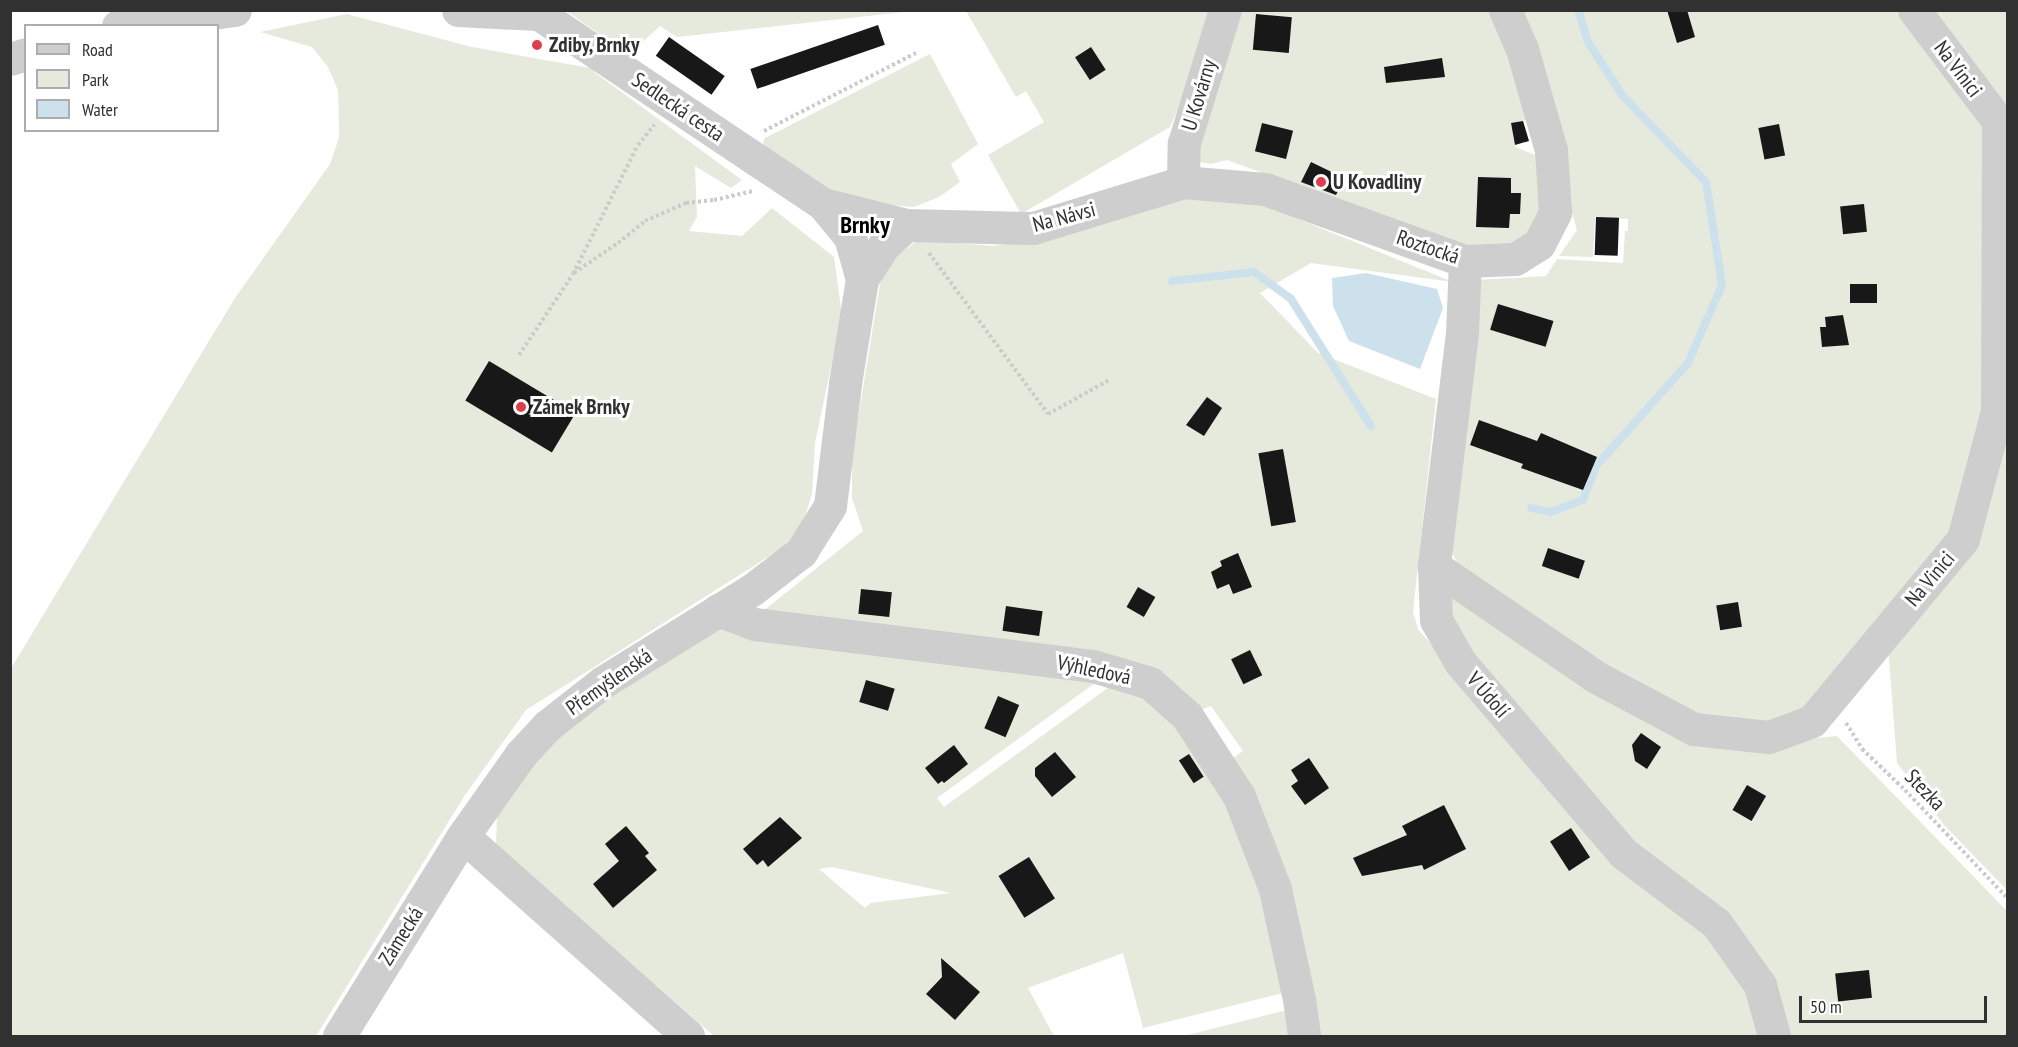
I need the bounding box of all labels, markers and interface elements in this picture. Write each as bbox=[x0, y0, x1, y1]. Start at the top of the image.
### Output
legend bbox=[24, 24, 219, 132]
place label: Zdiby, Brnky bbox=[549, 32, 641, 58]
street label: Na Vinici bbox=[1929, 36, 1987, 102]
text: Road bbox=[82, 38, 113, 61]
marker: Zdiby, Brnky bbox=[530, 38, 544, 52]
street label: U Kovárny bbox=[1176, 56, 1222, 134]
street label: Sedlecká cesta bbox=[627, 67, 729, 147]
text: Park bbox=[82, 68, 109, 91]
text: Water bbox=[82, 98, 118, 121]
place label: U Kovadliny bbox=[1333, 169, 1421, 195]
marker: U Kovadliny bbox=[1314, 175, 1328, 189]
street label: Na Návsi bbox=[1030, 197, 1098, 237]
district label: Brnky bbox=[840, 211, 890, 239]
street label: Roztocká bbox=[1393, 225, 1463, 269]
place label: Zámek Brnky bbox=[533, 394, 630, 420]
marker: Zámek Brnky bbox=[514, 400, 528, 414]
street label: Na Vinici bbox=[1900, 546, 1960, 612]
street label: Přemyšlenská bbox=[561, 643, 657, 721]
street label: Výhledová bbox=[1055, 650, 1133, 690]
street label: V Údolí bbox=[1461, 667, 1515, 723]
street label: Stezka bbox=[1900, 764, 1950, 816]
street label: Zámecká bbox=[373, 902, 429, 970]
scale bar bbox=[1802, 984, 1990, 1022]
text: 50 m bbox=[1810, 995, 1842, 1018]

